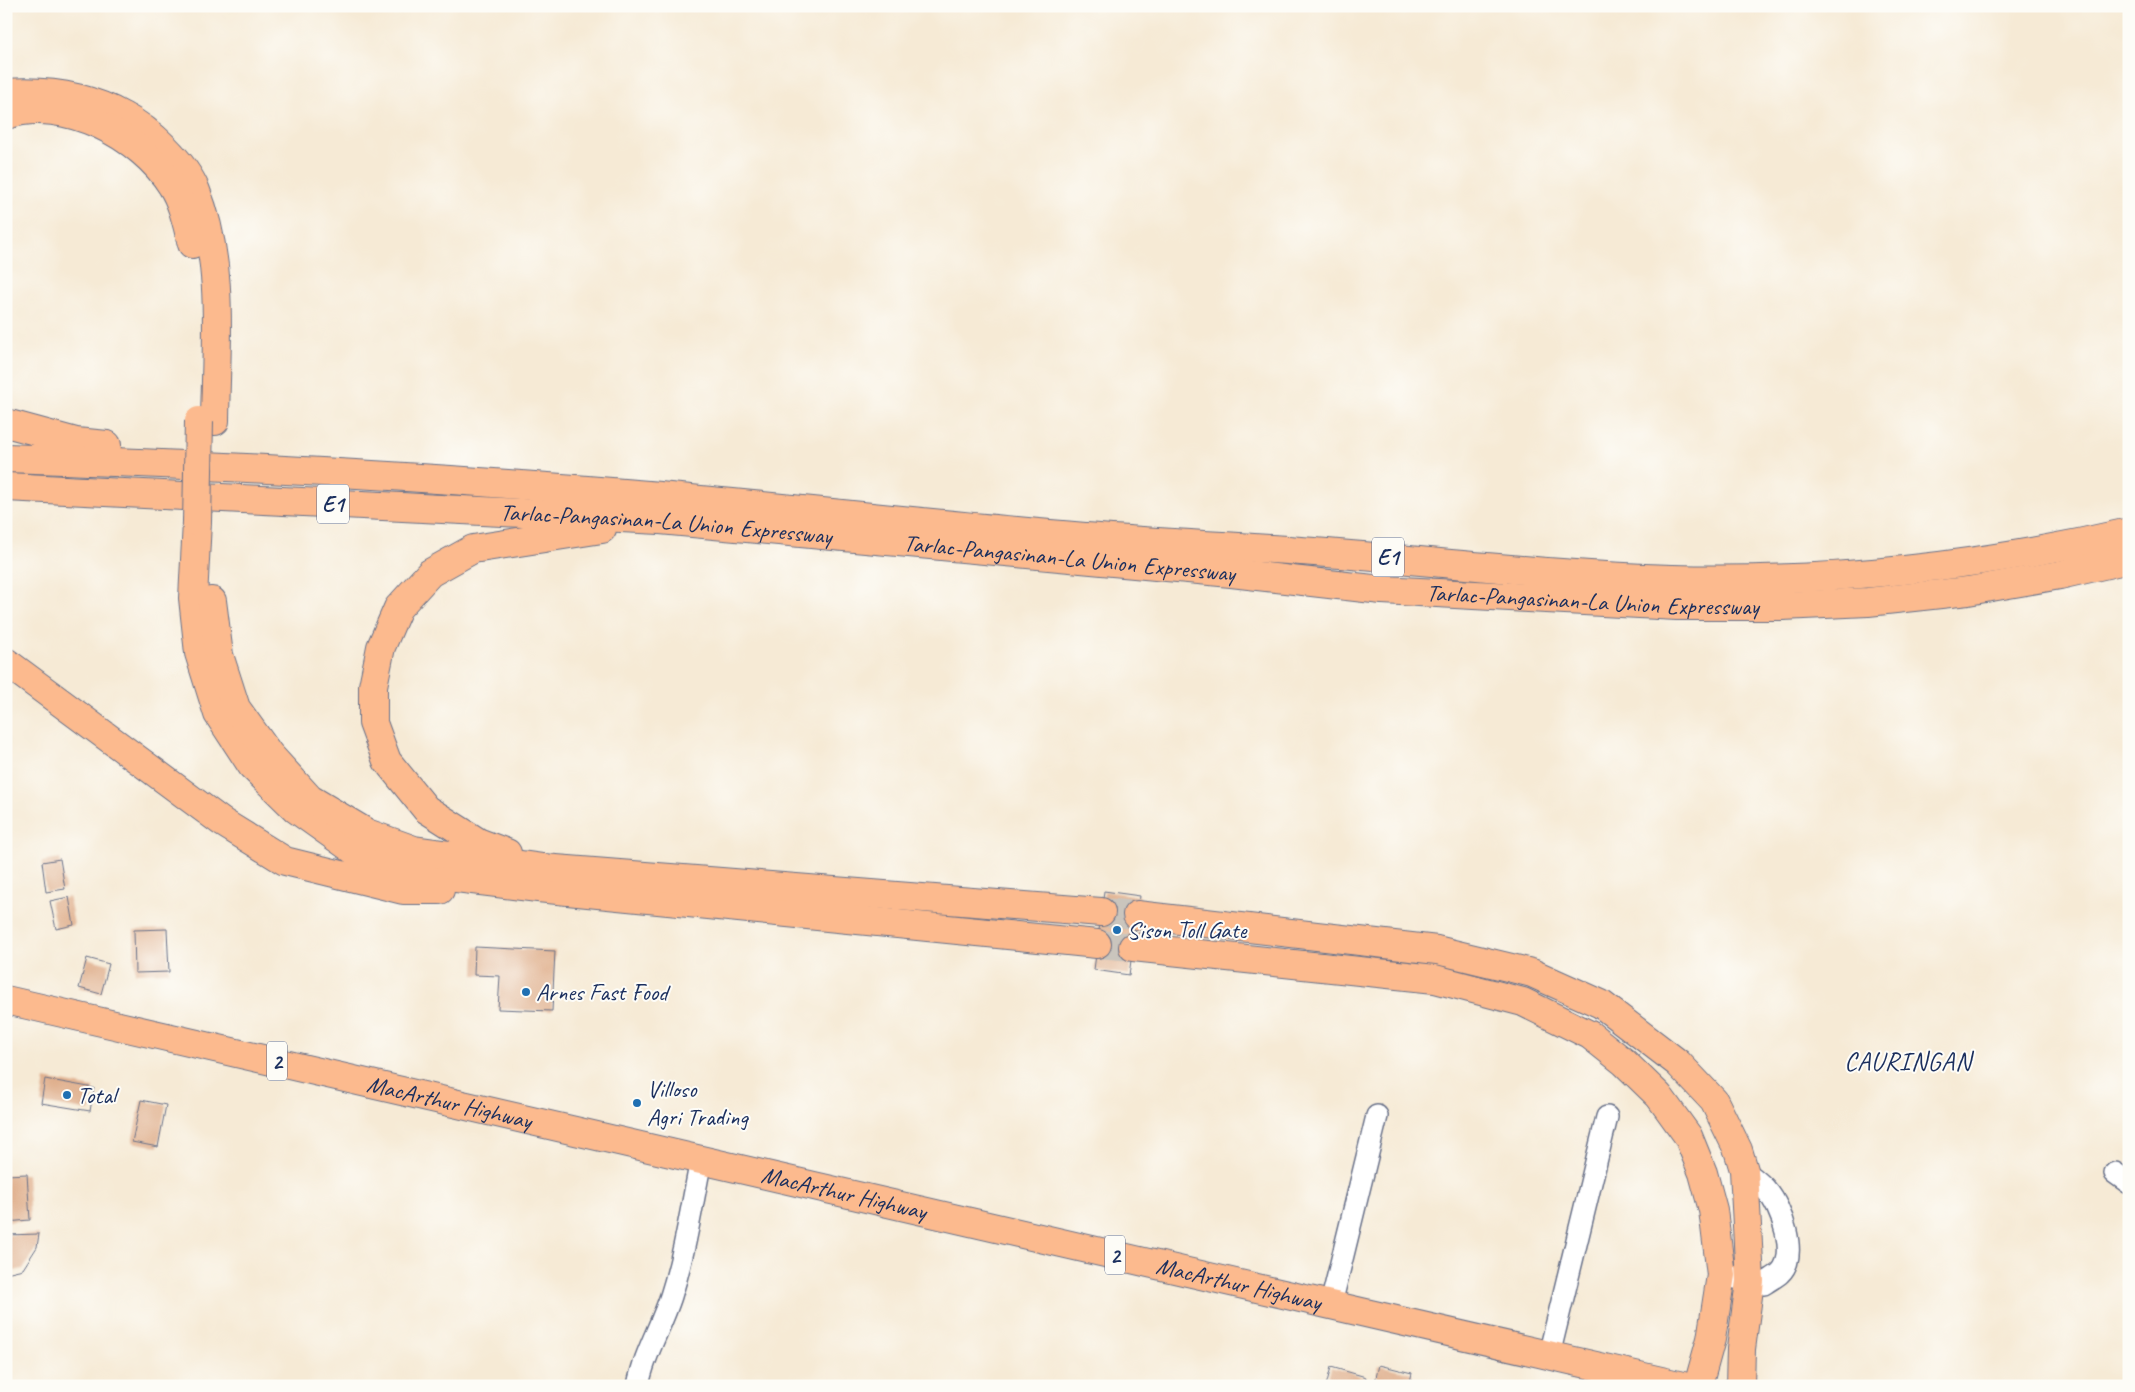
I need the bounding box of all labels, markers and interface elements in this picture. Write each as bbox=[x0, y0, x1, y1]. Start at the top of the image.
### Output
road number: E1 bbox=[317, 484, 349, 524]
street label: Tarlac-Pangasinan-La Union Expressway bbox=[499, 497, 835, 551]
street label: Tarlac-Pangasinan-La Union Expressway bbox=[902, 528, 1238, 588]
road number: E1 bbox=[1372, 538, 1404, 576]
street label: Tarlac-Pangasinan-La Union Expressway bbox=[1426, 577, 1760, 621]
place label: Sison Toll Gate bbox=[1127, 915, 1249, 945]
marker: Sison Toll Gate bbox=[1111, 924, 1123, 936]
place label: Arnes Fast Food bbox=[536, 977, 671, 1007]
marker: Arnes Fast Food bbox=[520, 986, 532, 998]
road number: 2 bbox=[267, 1042, 287, 1080]
district label: CAURINGAN bbox=[1844, 1045, 1975, 1078]
street label: MacArthur Highway bbox=[364, 1069, 537, 1136]
place label: Villoso Agri Trading bbox=[647, 1074, 749, 1132]
place label: Total bbox=[77, 1080, 120, 1110]
marker: Total bbox=[61, 1089, 73, 1101]
marker: Villoso Agri Trading bbox=[631, 1097, 643, 1109]
street label: MacArthur Highway bbox=[759, 1159, 931, 1227]
road number: 2 bbox=[1105, 1236, 1125, 1274]
street label: MacArthur Highway bbox=[1153, 1250, 1326, 1318]

